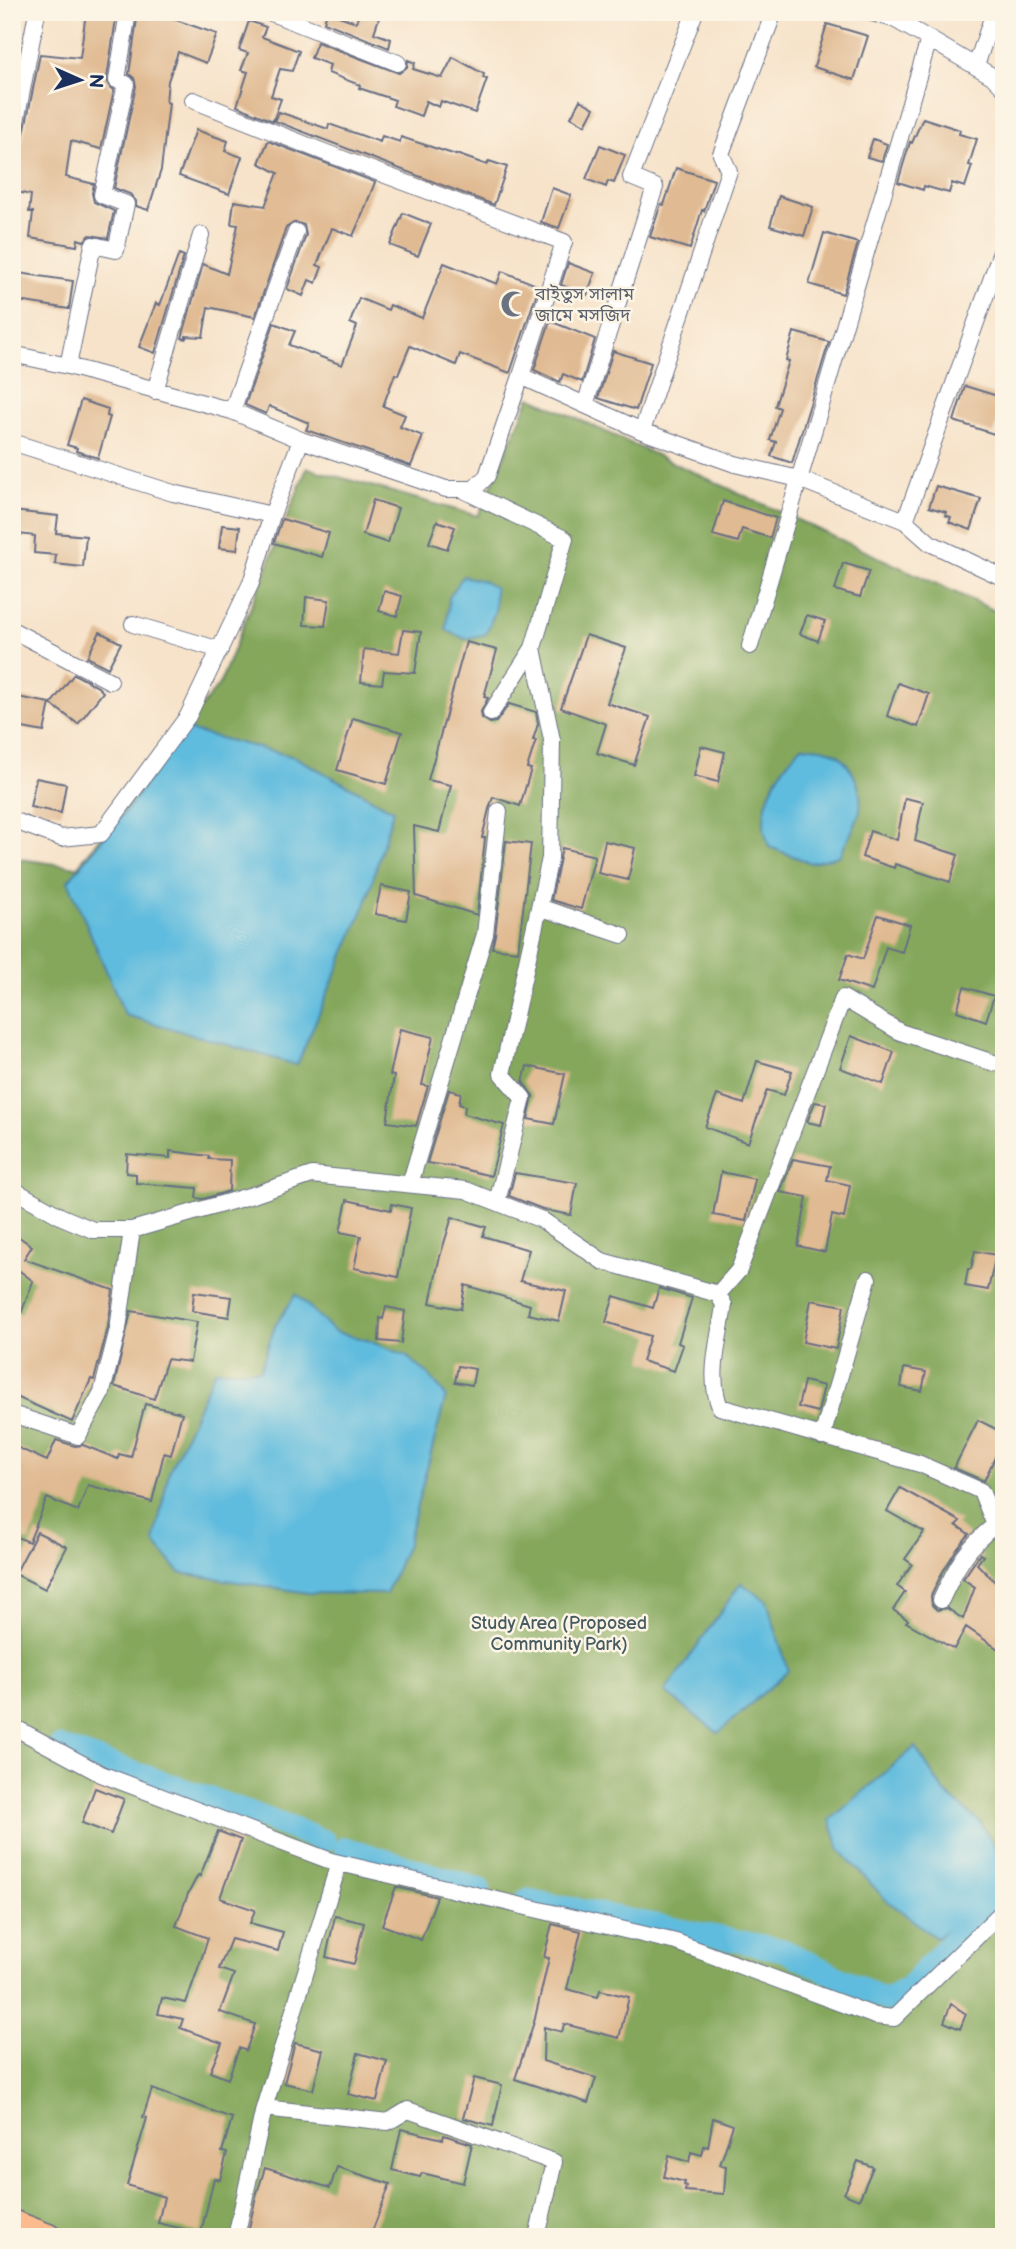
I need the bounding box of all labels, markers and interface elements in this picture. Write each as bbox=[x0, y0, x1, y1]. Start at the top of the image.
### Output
north arrow bbox=[46, 46, 116, 116]
text: N bbox=[84, 73, 107, 89]
place label: বাইতুস সালাম জামে মসজিদ bbox=[534, 284, 635, 326]
mosque icon: বাইতুস সালাম জামে মসজিদ bbox=[499, 289, 529, 319]
park label: Study Area (Proposed Community Park) bbox=[471, 1613, 647, 1655]

